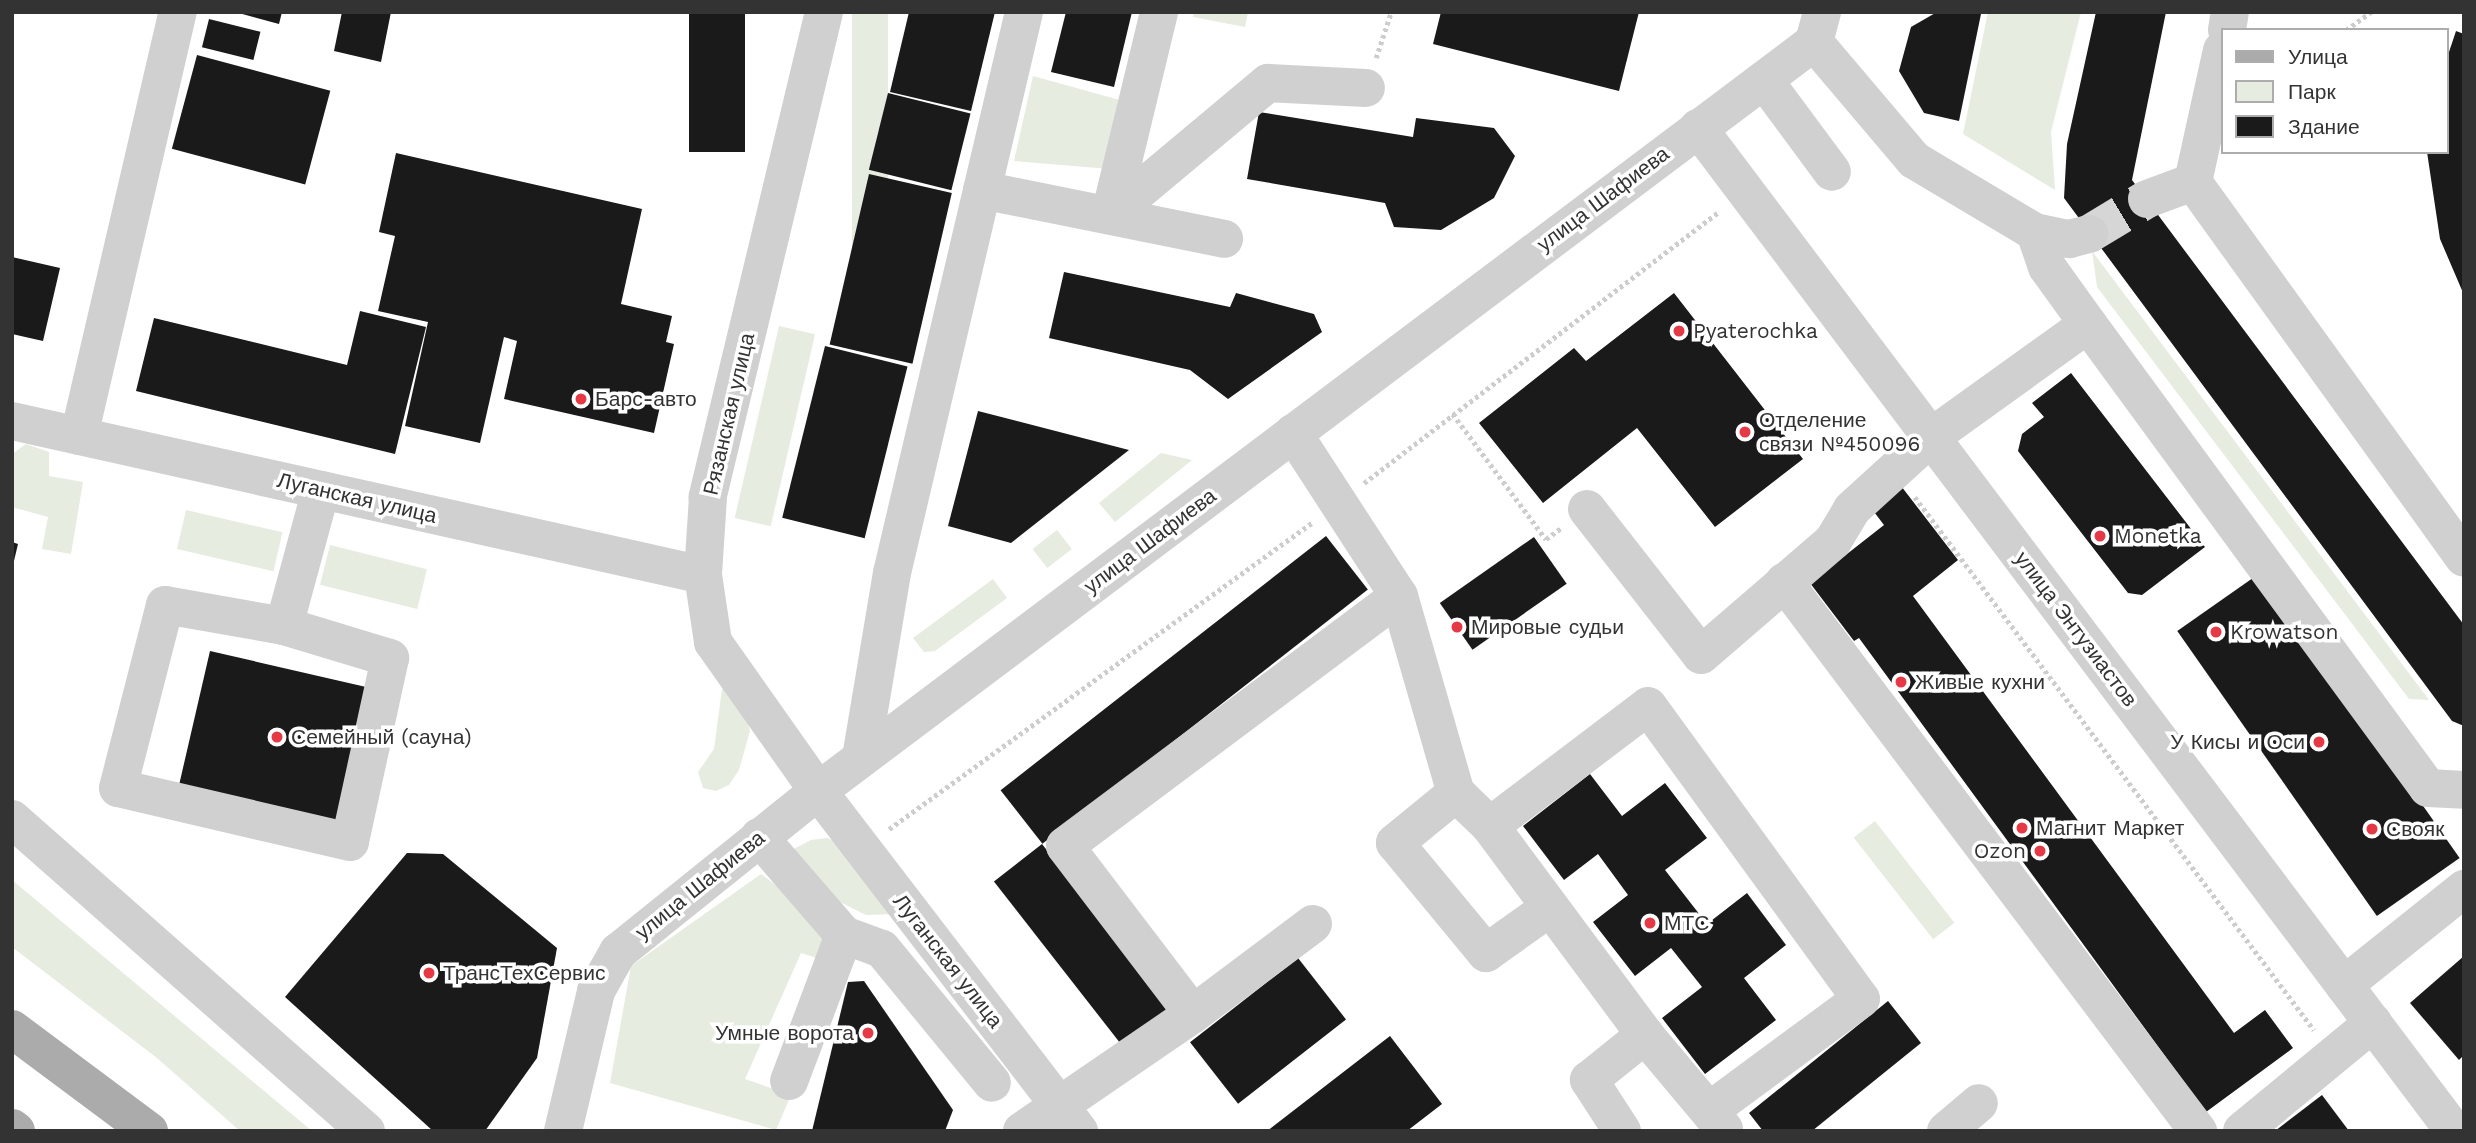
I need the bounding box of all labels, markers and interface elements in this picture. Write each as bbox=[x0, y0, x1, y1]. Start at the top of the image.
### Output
legend bbox=[2220, 28, 2448, 154]
text: Улица bbox=[2288, 44, 2348, 69]
text: Парк bbox=[2288, 79, 2336, 104]
text: Здание bbox=[2288, 114, 2360, 139]
street label: улица Шафиева bbox=[1532, 141, 1674, 257]
place label: Pyaterochka bbox=[1693, 318, 1818, 344]
marker: Pyaterochka bbox=[1671, 323, 1687, 339]
street label: Рязанская улица bbox=[698, 330, 760, 498]
place label: Барс-авто bbox=[595, 386, 697, 412]
marker: Барс-авто bbox=[573, 391, 589, 407]
place label: Отделение связи №450096 bbox=[1759, 407, 1920, 457]
marker: Отделение связи №450096 bbox=[1737, 424, 1753, 440]
street label: Луганская улица bbox=[275, 467, 439, 529]
street label: улица Шафиева bbox=[1079, 483, 1221, 599]
place label: Monetka bbox=[2114, 523, 2202, 549]
marker: Monetka bbox=[2092, 528, 2108, 544]
street label: улица Энтузиастов bbox=[2009, 546, 2143, 712]
place label: Мировые судьи bbox=[1471, 614, 1624, 640]
marker: Мировые судьи bbox=[1449, 619, 1465, 635]
place label: Krowatson bbox=[2230, 619, 2339, 645]
marker: Krowatson bbox=[2208, 624, 2224, 640]
place label: Живые кухни bbox=[1915, 669, 2045, 695]
marker: Живые кухни bbox=[1893, 674, 1909, 690]
place label: Семейный (сауна) bbox=[291, 724, 472, 750]
marker: Семейный (сауна) bbox=[269, 729, 285, 745]
place label: У Кисы и Оси bbox=[2170, 729, 2305, 755]
marker: У Кисы и Оси bbox=[2311, 734, 2327, 750]
place label: Магнит Маркет bbox=[2036, 815, 2184, 841]
place label: Свояк bbox=[2386, 816, 2444, 842]
marker: Магнит Маркет bbox=[2014, 820, 2030, 836]
marker: Свояк bbox=[2364, 821, 2380, 837]
street label: улица Шафиева bbox=[630, 825, 770, 945]
place label: Ozon bbox=[1974, 838, 2026, 864]
marker: Ozon bbox=[2032, 843, 2048, 859]
street label: Луганская улица bbox=[888, 889, 1008, 1033]
place label: МТС bbox=[1664, 910, 1709, 936]
marker: МТС bbox=[1642, 915, 1658, 931]
place label: ТрансТехСервис bbox=[443, 960, 605, 986]
marker: ТрансТехСервис bbox=[421, 965, 437, 981]
place label: Умные ворота bbox=[715, 1020, 854, 1046]
marker: Умные ворота bbox=[860, 1025, 876, 1041]

